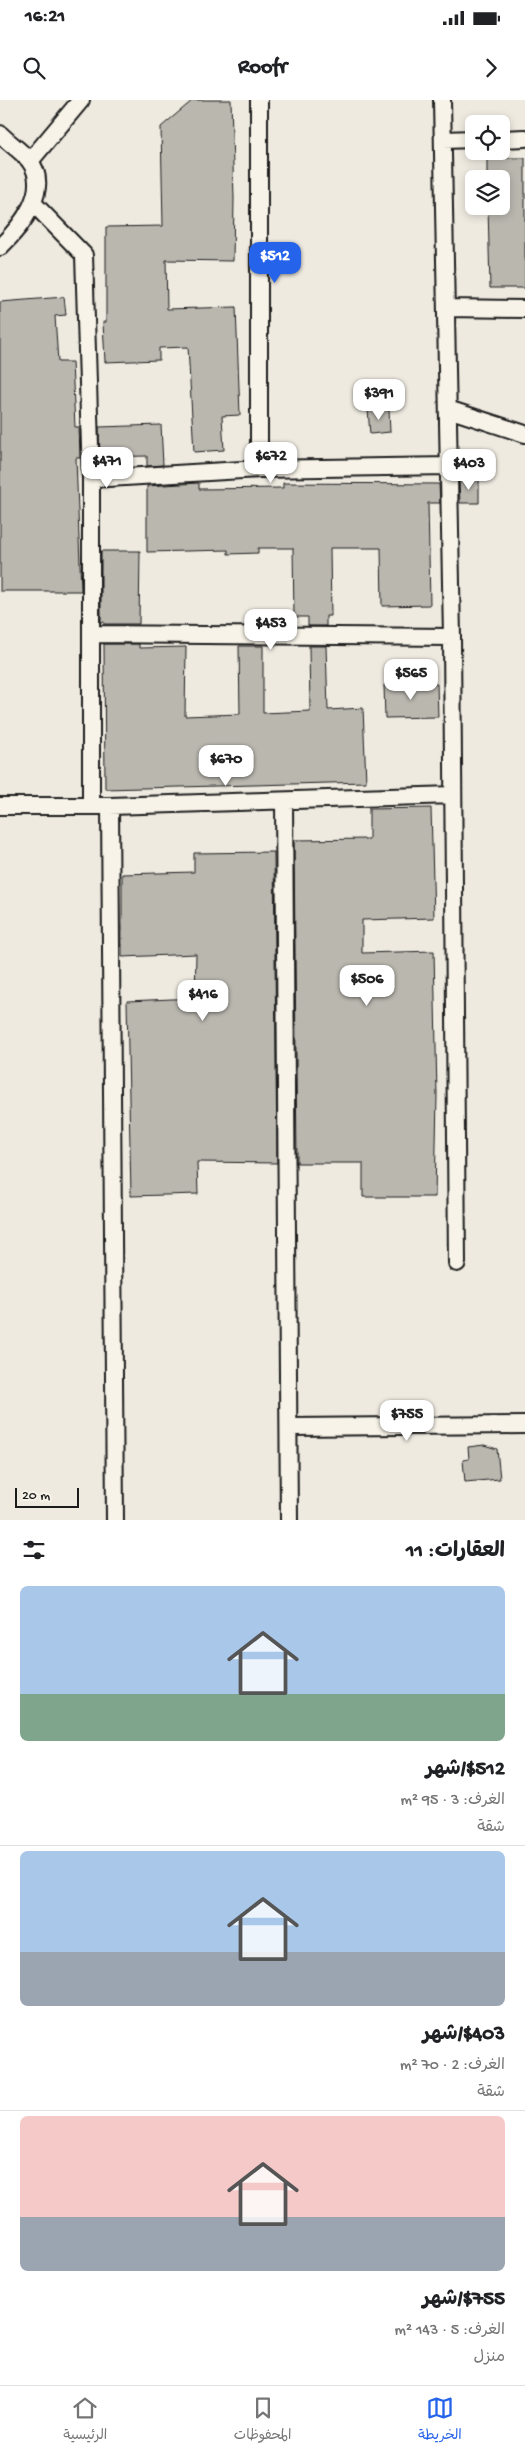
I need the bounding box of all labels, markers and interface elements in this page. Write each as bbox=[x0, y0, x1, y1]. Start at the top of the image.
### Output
text: 16:21 bbox=[25, 6, 65, 29]
icon: search bbox=[20, 54, 48, 82]
icon: forward bbox=[477, 54, 505, 82]
text: Roofr bbox=[238, 55, 287, 81]
map controls bbox=[465, 115, 510, 215]
button: locate bbox=[465, 115, 510, 160]
button: layers bbox=[465, 170, 510, 215]
pin: $512 bbox=[245, 242, 305, 284]
text: $512 bbox=[260, 248, 290, 267]
pin: $391 bbox=[349, 378, 409, 421]
text: $391 bbox=[364, 385, 394, 404]
pin: $672 bbox=[241, 442, 301, 484]
pin: $471 bbox=[77, 446, 137, 489]
text: $672 bbox=[255, 448, 287, 467]
pin: $403 bbox=[439, 448, 499, 491]
text: $471 bbox=[92, 453, 122, 472]
text: $403 bbox=[453, 455, 485, 474]
pin: $453 bbox=[241, 608, 301, 651]
text: $453 bbox=[255, 615, 287, 634]
pin: $565 bbox=[381, 658, 441, 701]
text: $565 bbox=[395, 665, 427, 684]
pin: $670 bbox=[196, 744, 256, 787]
text: $670 bbox=[210, 751, 242, 770]
pin: $506 bbox=[337, 964, 397, 1007]
text: $506 bbox=[351, 971, 383, 990]
pin: $416 bbox=[173, 980, 233, 1022]
text: $416 bbox=[188, 986, 218, 1005]
pin: $755 bbox=[377, 1400, 437, 1442]
text: $755 bbox=[391, 1406, 423, 1425]
scale bar bbox=[15, 1485, 79, 1508]
text: 20 m bbox=[22, 1488, 50, 1505]
icon: filters bbox=[20, 1536, 48, 1564]
text: العقارات: 11 bbox=[406, 1540, 505, 1565]
icon: home bbox=[218, 1618, 308, 1708]
text: $512/شهر bbox=[426, 1758, 505, 1783]
text: الغرف: 3 · 95 m² bbox=[400, 1792, 505, 1811]
text: شقة bbox=[477, 1819, 505, 1838]
icon: home bbox=[218, 1884, 308, 1974]
text: $403/شهر bbox=[423, 2023, 505, 2048]
text: الغرف: 2 · 70 m² bbox=[400, 2057, 505, 2076]
text: شقة bbox=[477, 2084, 505, 2103]
icon: home bbox=[218, 2149, 308, 2239]
text: $755/شهر bbox=[423, 2288, 505, 2313]
text: الغرف: 5 · 143 m² bbox=[394, 2322, 505, 2341]
text: منزل bbox=[473, 2349, 505, 2368]
tab: الرئيسية bbox=[63, 2394, 107, 2447]
tab: المحفوظات bbox=[234, 2394, 291, 2447]
tab: الخريطة bbox=[418, 2394, 462, 2447]

